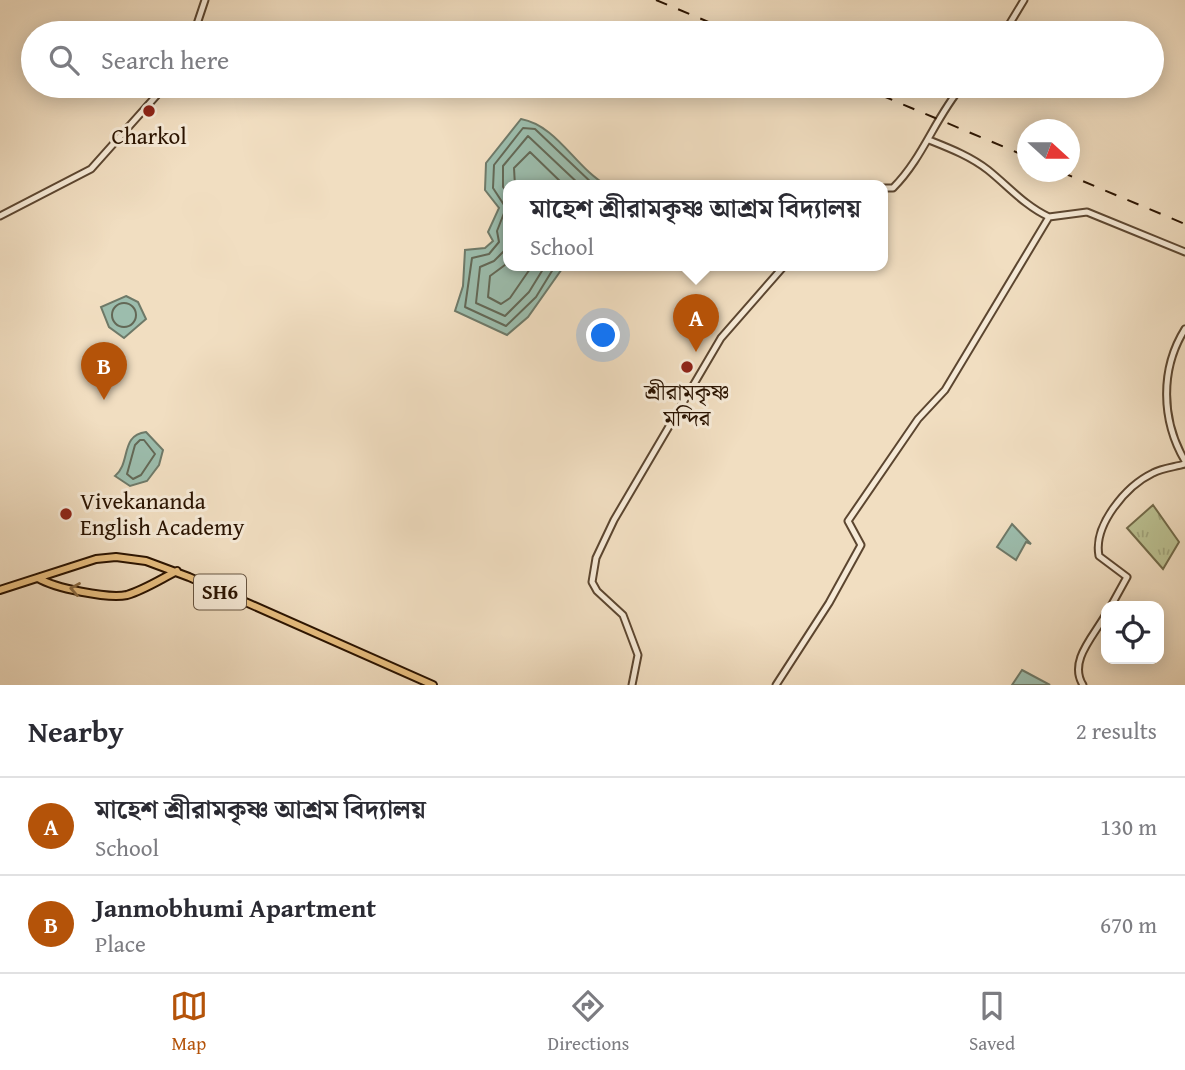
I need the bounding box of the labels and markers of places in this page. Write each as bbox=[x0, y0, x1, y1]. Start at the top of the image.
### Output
marker: Charkol bbox=[141, 103, 157, 119]
place label: Charkol bbox=[111, 119, 187, 152]
pin: A bbox=[673, 294, 719, 352]
pin: B bbox=[81, 342, 127, 400]
marker: শ্রীরামকৃষ্ণ মন্দির bbox=[679, 359, 695, 375]
place label: শ্রীরামকৃষ্ণ মন্দির bbox=[643, 375, 730, 434]
place label: Vivekananda English Academy bbox=[80, 484, 245, 543]
marker: Vivekananda English Academy bbox=[58, 506, 74, 522]

